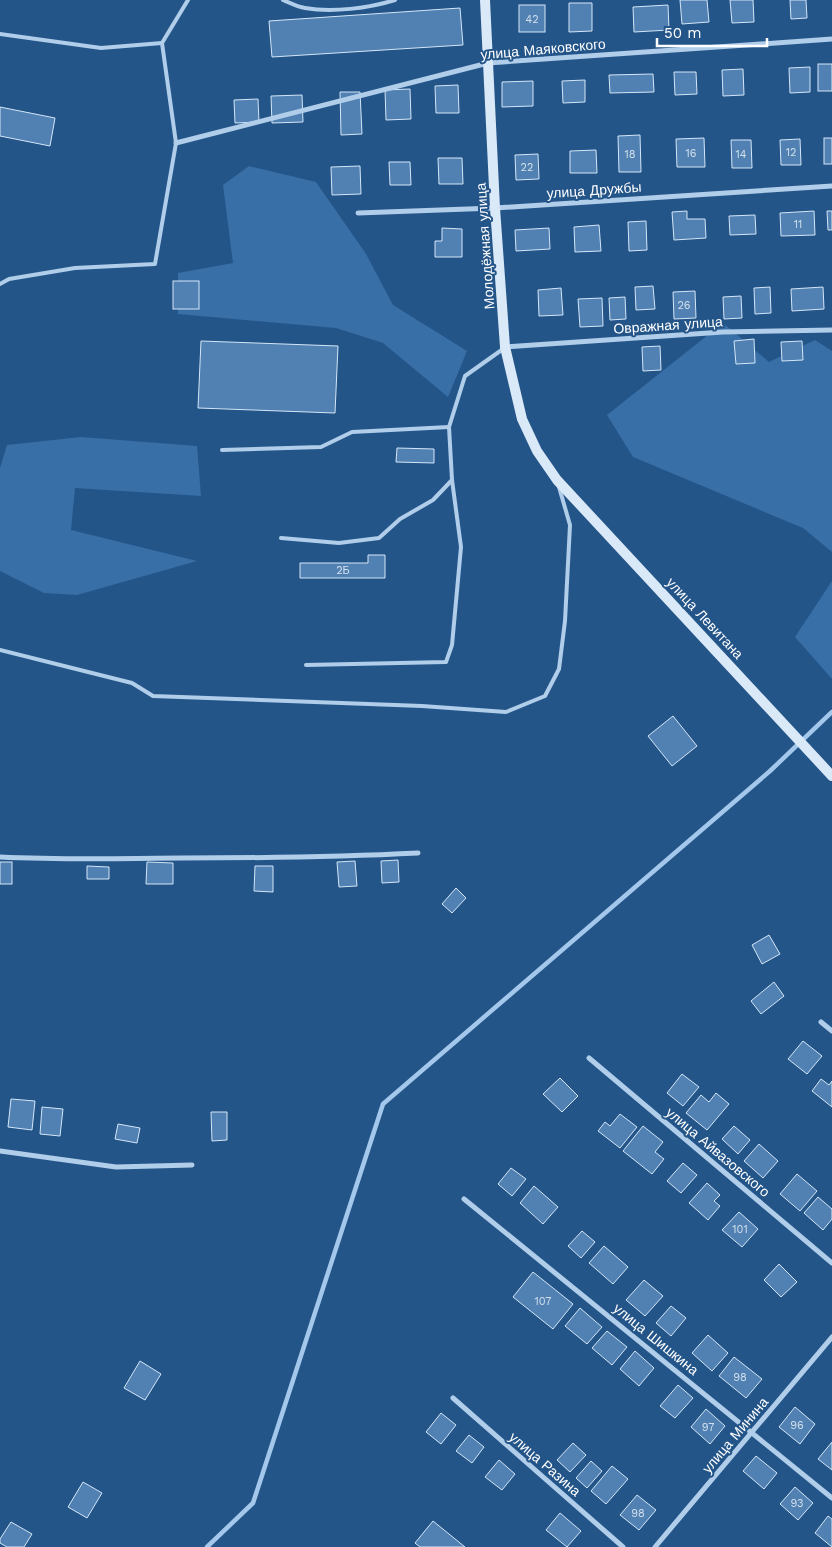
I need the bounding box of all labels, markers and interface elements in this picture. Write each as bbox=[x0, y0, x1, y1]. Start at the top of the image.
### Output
house number: 42 bbox=[525, 13, 539, 26]
scale bar bbox=[657, 15, 767, 47]
text: 50 m bbox=[664, 24, 701, 42]
street label: улица Маяковского bbox=[480, 36, 606, 62]
house number: 12 bbox=[786, 146, 796, 159]
house number: 16 bbox=[686, 147, 697, 160]
house number: 18 bbox=[624, 148, 636, 161]
house number: 14 bbox=[735, 148, 747, 161]
house number: 22 bbox=[521, 161, 533, 174]
street label: улица Дружбы bbox=[546, 179, 642, 201]
street label: Молодёжная улица bbox=[473, 182, 497, 310]
house number: 11 bbox=[794, 218, 802, 231]
house number: 26 bbox=[677, 299, 691, 312]
street label: Овражная улица bbox=[613, 313, 723, 337]
house number: 2Б bbox=[336, 564, 350, 577]
street label: улица Левитана bbox=[663, 574, 747, 662]
street label: улица Айвазовского bbox=[663, 1104, 773, 1200]
house number: 101 bbox=[732, 1223, 748, 1236]
house number: 107 bbox=[534, 1295, 552, 1308]
street label: улица Шишкина bbox=[610, 1300, 702, 1378]
house number: 98 bbox=[733, 1371, 747, 1384]
street label: улица Минина bbox=[699, 1394, 771, 1476]
house number: 96 bbox=[790, 1419, 804, 1432]
house number: 97 bbox=[702, 1421, 714, 1434]
street label: улица Разина bbox=[506, 1429, 584, 1500]
house number: 93 bbox=[791, 1497, 803, 1510]
house number: 98 bbox=[631, 1507, 645, 1520]

